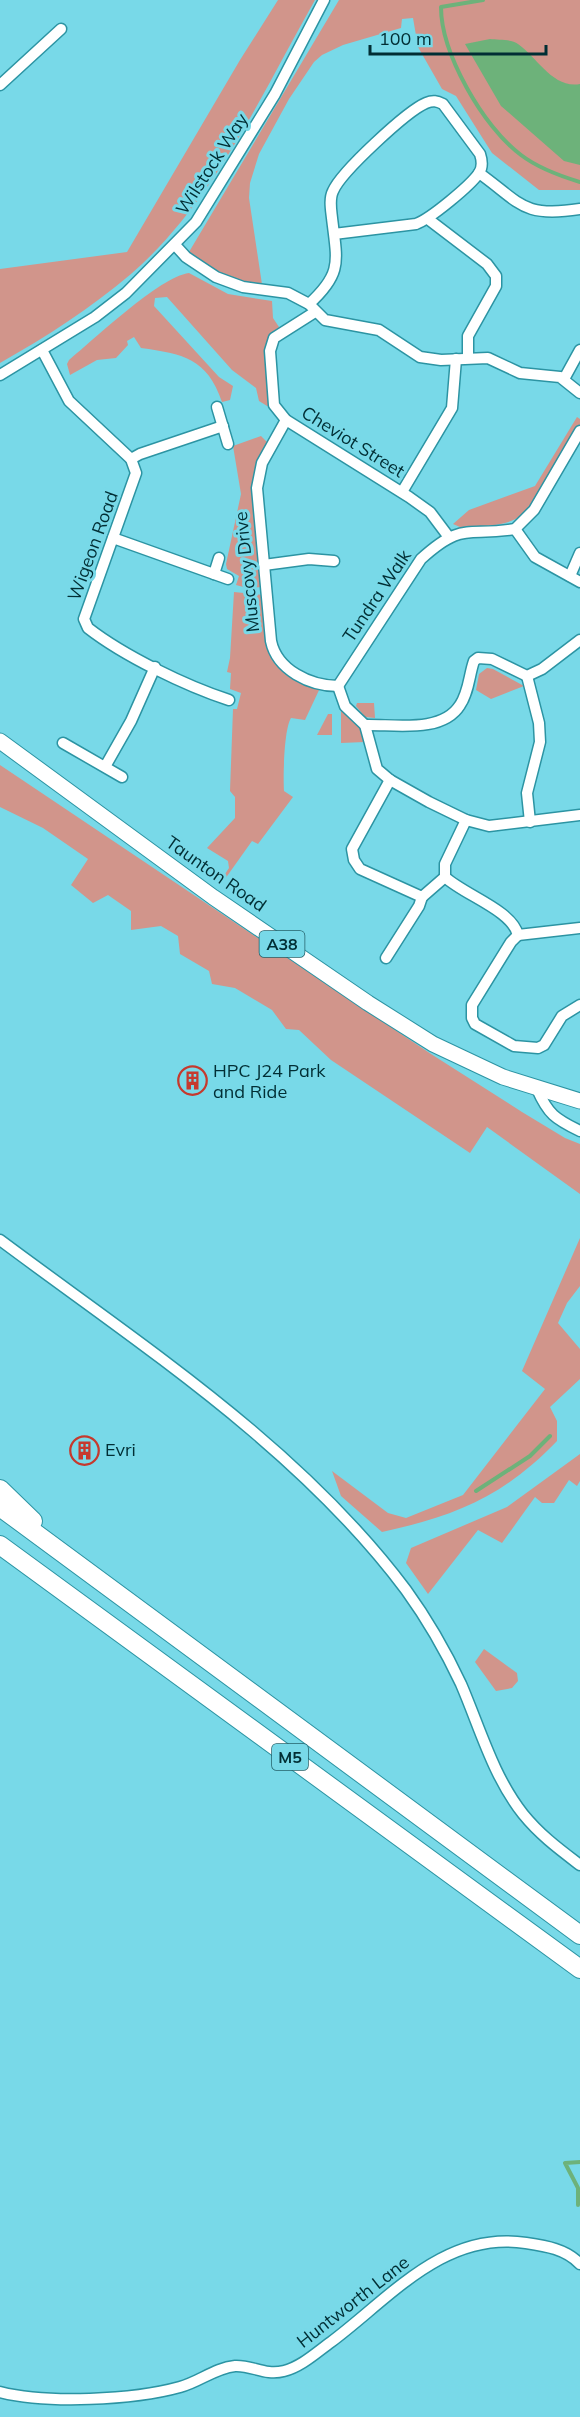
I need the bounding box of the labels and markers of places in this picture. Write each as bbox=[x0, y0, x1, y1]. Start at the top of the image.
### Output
place label: HPC J24 Park and Ride bbox=[213, 1059, 326, 1103]
building icon: HPC J24 Park and Ride bbox=[176, 1065, 208, 1097]
building icon: Evri bbox=[68, 1434, 100, 1466]
place label: Evri bbox=[105, 1438, 136, 1461]

